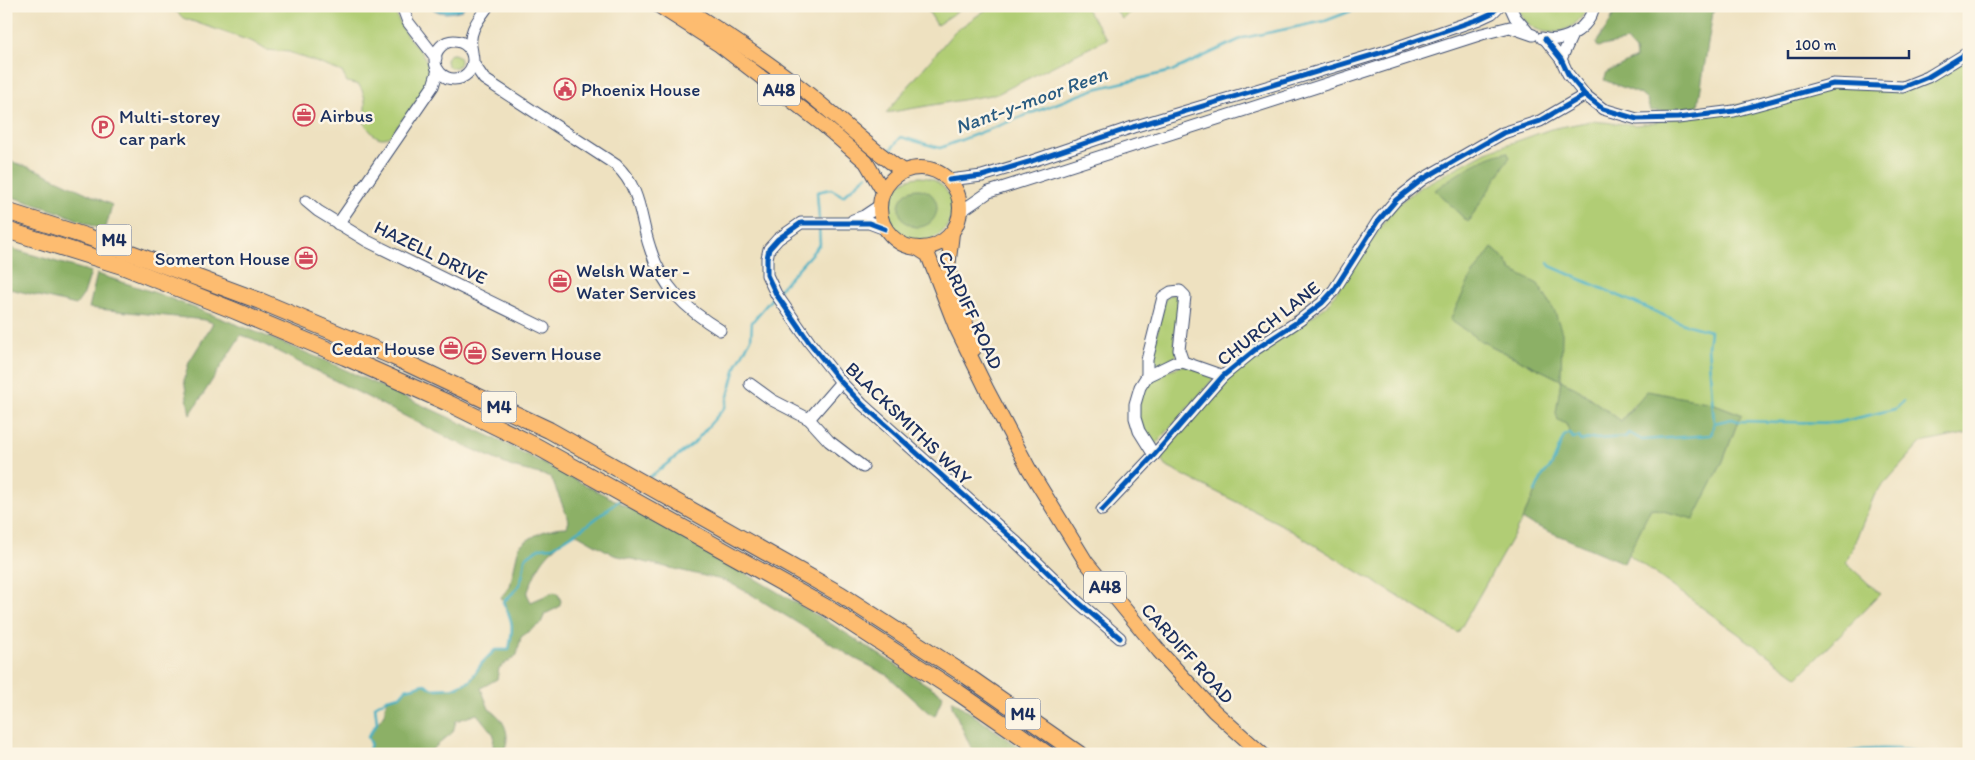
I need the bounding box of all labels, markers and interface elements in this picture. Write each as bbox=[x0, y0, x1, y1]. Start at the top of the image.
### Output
scale bar bbox=[1788, 28, 1909, 60]
text: 100 m bbox=[1795, 36, 1837, 54]
water label: Nant-y-moor Reen bbox=[952, 61, 1111, 139]
road number: A48 bbox=[758, 74, 800, 106]
public building icon: Phoenix House bbox=[553, 77, 577, 101]
place label: Phoenix House bbox=[581, 78, 700, 101]
office icon: Airbus bbox=[292, 103, 316, 127]
place label: Airbus bbox=[320, 104, 373, 127]
place label: Multi-storey car park bbox=[119, 105, 220, 150]
parking icon: Multi-storey car park bbox=[91, 115, 115, 139]
street label: HAZELL DRIVE bbox=[371, 215, 491, 290]
road number: M4 bbox=[96, 224, 132, 256]
office icon: Somerton House bbox=[294, 246, 318, 270]
place label: Somerton House bbox=[155, 247, 290, 270]
street label: CARDIFF ROAD bbox=[933, 247, 1008, 373]
place label: Welsh Water - Water Services bbox=[576, 259, 696, 304]
office icon: Welsh Water - Water Services bbox=[548, 269, 572, 293]
street label: CHURCH LANE bbox=[1212, 276, 1324, 371]
office icon: Cedar House bbox=[439, 336, 463, 360]
place label: Cedar House bbox=[332, 337, 435, 360]
office icon: Severn House bbox=[463, 341, 487, 365]
place label: Severn House bbox=[491, 342, 602, 365]
street label: BLACKSMITHS WAY bbox=[841, 357, 977, 490]
road number: M4 bbox=[482, 392, 516, 422]
road number: A48 bbox=[1084, 572, 1126, 602]
street label: CARDIFF ROAD bbox=[1136, 598, 1239, 708]
road number: M4 bbox=[1006, 699, 1040, 730]

